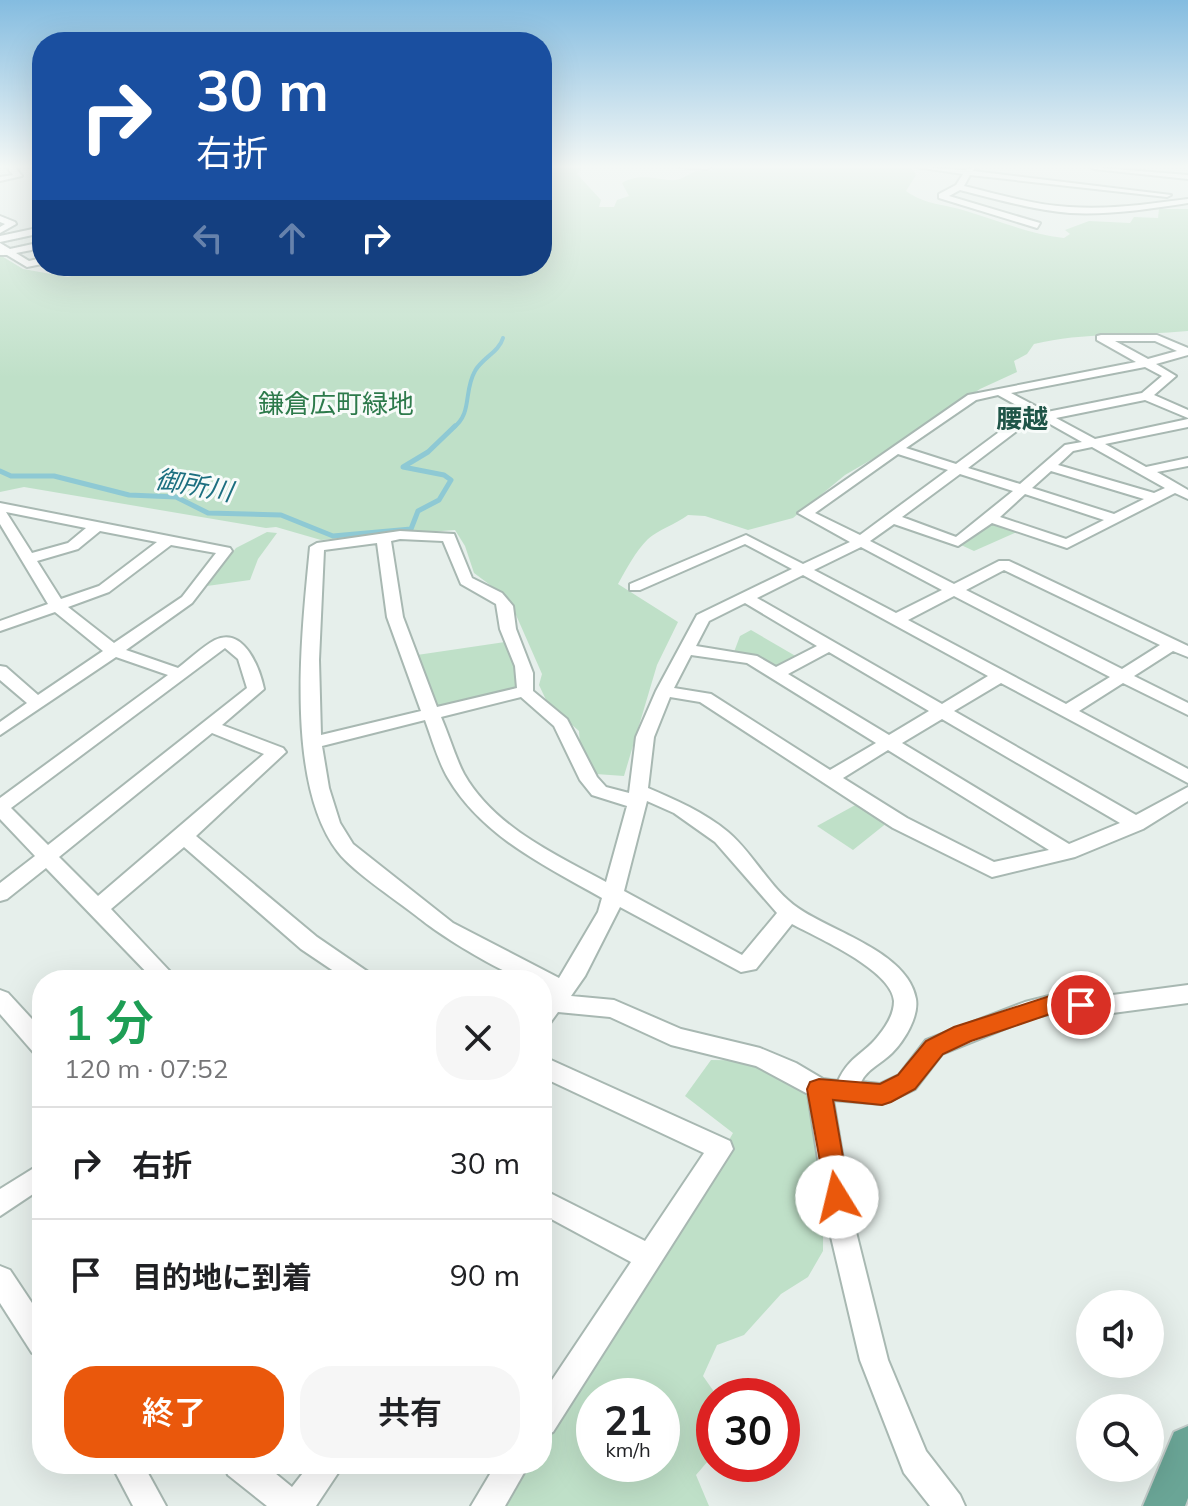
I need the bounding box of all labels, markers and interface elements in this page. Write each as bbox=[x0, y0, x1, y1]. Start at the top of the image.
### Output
text: 30 m bbox=[196, 55, 329, 125]
icon: right bbox=[64, 64, 168, 168]
text: 右折 bbox=[196, 130, 268, 175]
icon: left bbox=[186, 216, 230, 260]
icon: ahead bbox=[270, 216, 314, 260]
icon: right bbox=[354, 216, 398, 260]
park label: 鎌倉広町緑地 bbox=[258, 387, 414, 420]
district label: 腰越 bbox=[996, 402, 1048, 435]
water label: 御所川 bbox=[153, 462, 238, 509]
pin bbox=[1047, 971, 1115, 1039]
icon: arrive bbox=[1059, 983, 1103, 1027]
text: 1 分 bbox=[64, 992, 154, 1052]
button: close bbox=[436, 996, 520, 1080]
text: 120 m · 07:52 bbox=[64, 1052, 228, 1085]
icon: right bbox=[64, 1141, 108, 1185]
text: 30 m bbox=[450, 1144, 520, 1182]
text: 右折 bbox=[132, 1146, 192, 1184]
position arrow bbox=[795, 1155, 879, 1239]
icon: arrive bbox=[64, 1253, 108, 1297]
text: 90 m bbox=[450, 1256, 520, 1294]
text: 目的地に到着 bbox=[132, 1258, 312, 1296]
map controls bbox=[1076, 1290, 1164, 1482]
button: sound bbox=[1076, 1290, 1164, 1378]
button: 終了 bbox=[64, 1366, 284, 1458]
button: 共有 bbox=[300, 1366, 520, 1458]
speed limit sign: 30 bbox=[696, 1378, 800, 1482]
button: search bbox=[1076, 1394, 1164, 1482]
text: 21 bbox=[604, 1395, 652, 1445]
text: km/h bbox=[605, 1437, 651, 1462]

